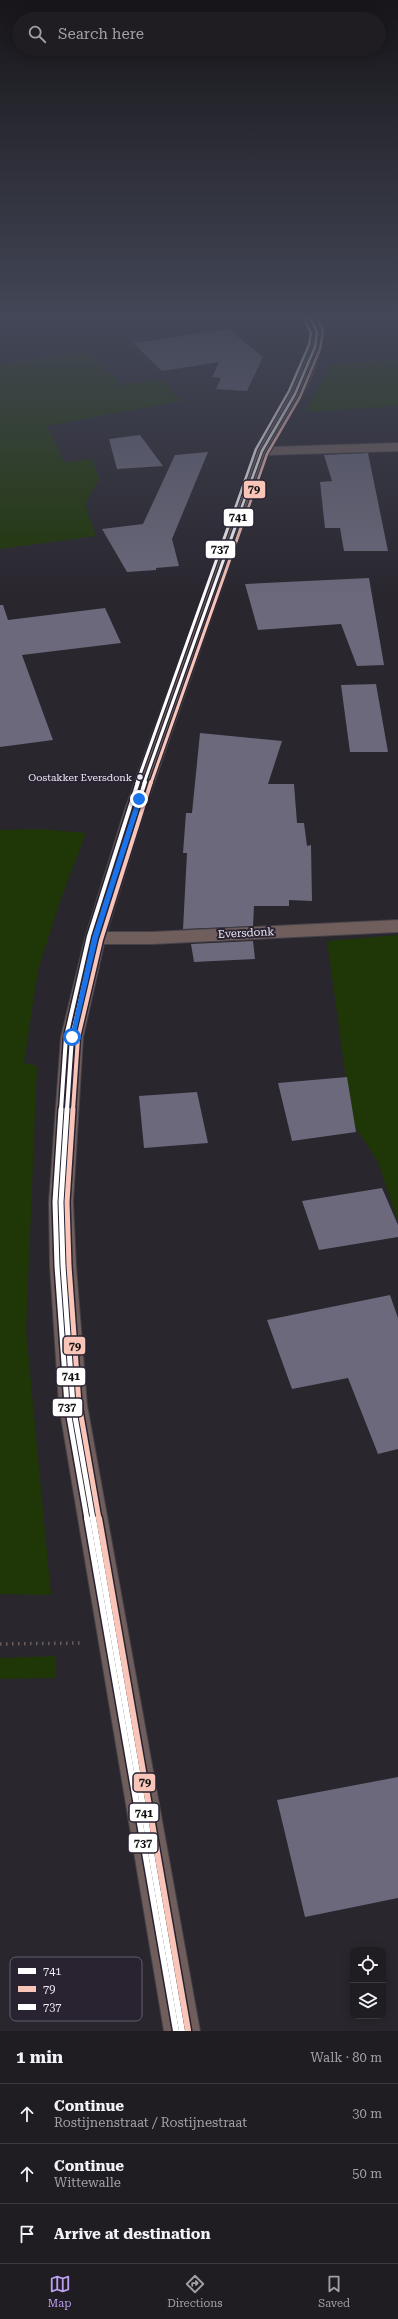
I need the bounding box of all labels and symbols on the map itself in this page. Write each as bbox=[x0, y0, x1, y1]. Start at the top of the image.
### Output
line badge: 79 bbox=[243, 480, 266, 499]
text: 79 bbox=[248, 483, 260, 496]
line badge: 741 bbox=[223, 508, 254, 527]
text: 741 bbox=[229, 511, 247, 524]
line badge: 737 bbox=[205, 540, 236, 559]
text: 737 bbox=[211, 543, 229, 556]
place label: Oostakker Eversdonk bbox=[28, 772, 133, 783]
marker: Oostakker Eversdonk bbox=[135, 772, 145, 782]
route end bbox=[130, 790, 148, 808]
street label: Eversdonk bbox=[217, 925, 275, 941]
route start bbox=[63, 1028, 81, 1046]
line badge: 79 bbox=[63, 1336, 86, 1355]
text: 79 bbox=[69, 1340, 81, 1353]
line badge: 741 bbox=[56, 1367, 86, 1386]
text: 741 bbox=[62, 1370, 80, 1383]
line badge: 737 bbox=[52, 1398, 83, 1417]
text: 737 bbox=[58, 1401, 76, 1414]
line badge: 79 bbox=[133, 1773, 156, 1792]
text: 79 bbox=[139, 1776, 151, 1789]
line badge: 741 bbox=[129, 1803, 159, 1822]
text: 741 bbox=[135, 1807, 153, 1820]
line badge: 737 bbox=[128, 1833, 158, 1853]
text: 737 bbox=[134, 1837, 152, 1850]
legend bbox=[10, 1957, 142, 2021]
text: 741 bbox=[43, 1965, 61, 1978]
text: 79 bbox=[43, 1983, 55, 1996]
text: 737 bbox=[43, 2001, 61, 2014]

